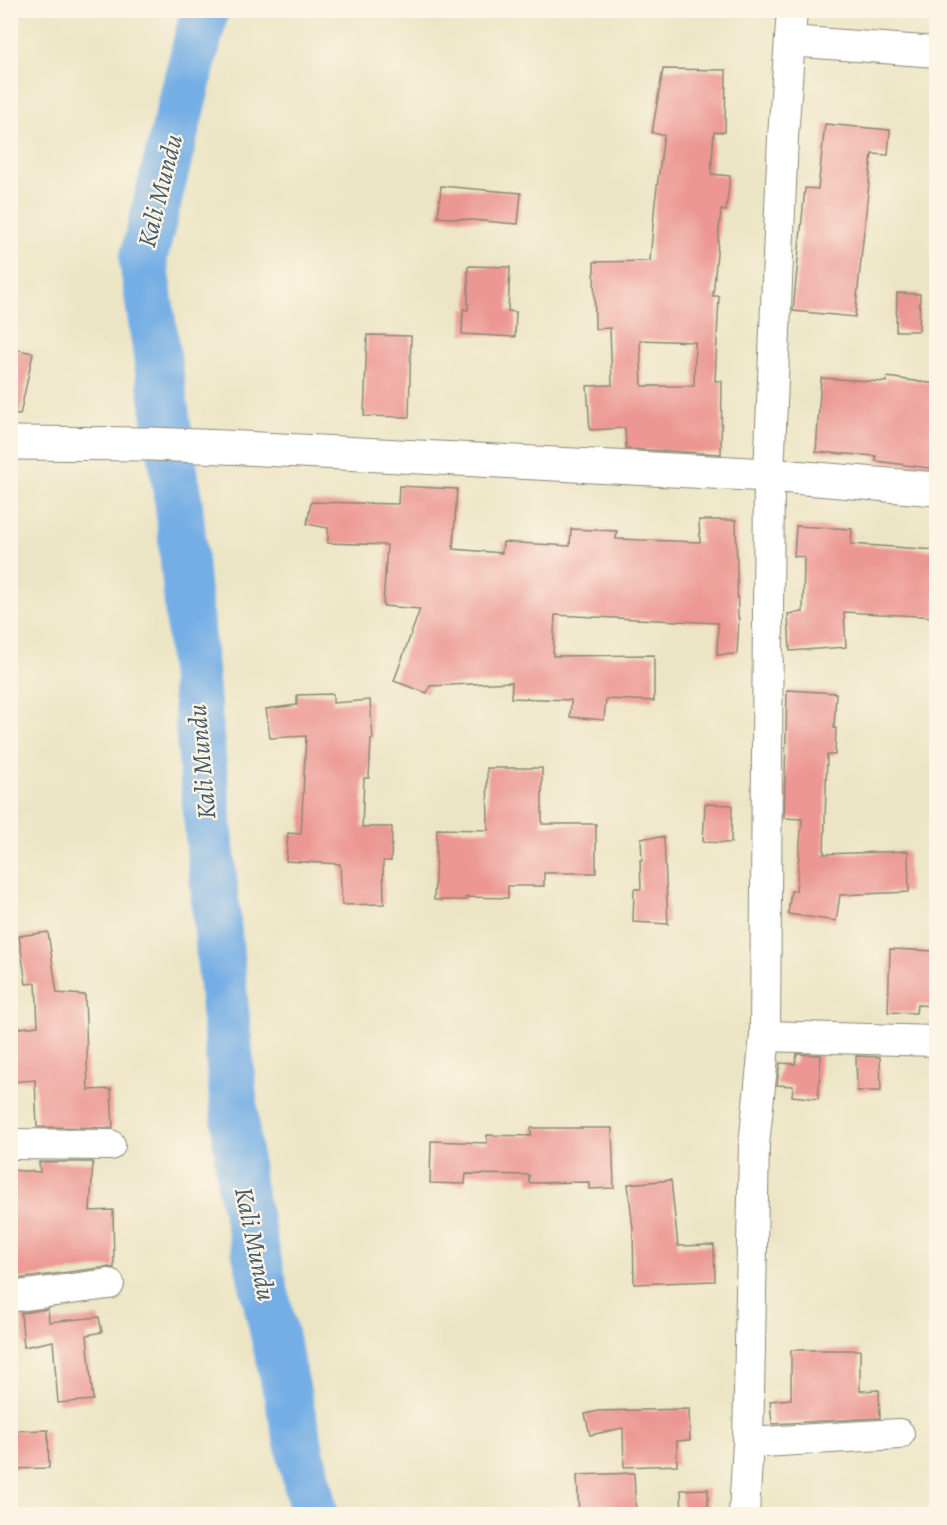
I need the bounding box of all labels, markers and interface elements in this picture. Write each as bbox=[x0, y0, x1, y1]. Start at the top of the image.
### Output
water label: Kali Mundu bbox=[129, 130, 191, 251]
water label: Kali Mundu bbox=[180, 703, 224, 821]
water label: Kali Mundu bbox=[226, 1184, 284, 1304]

